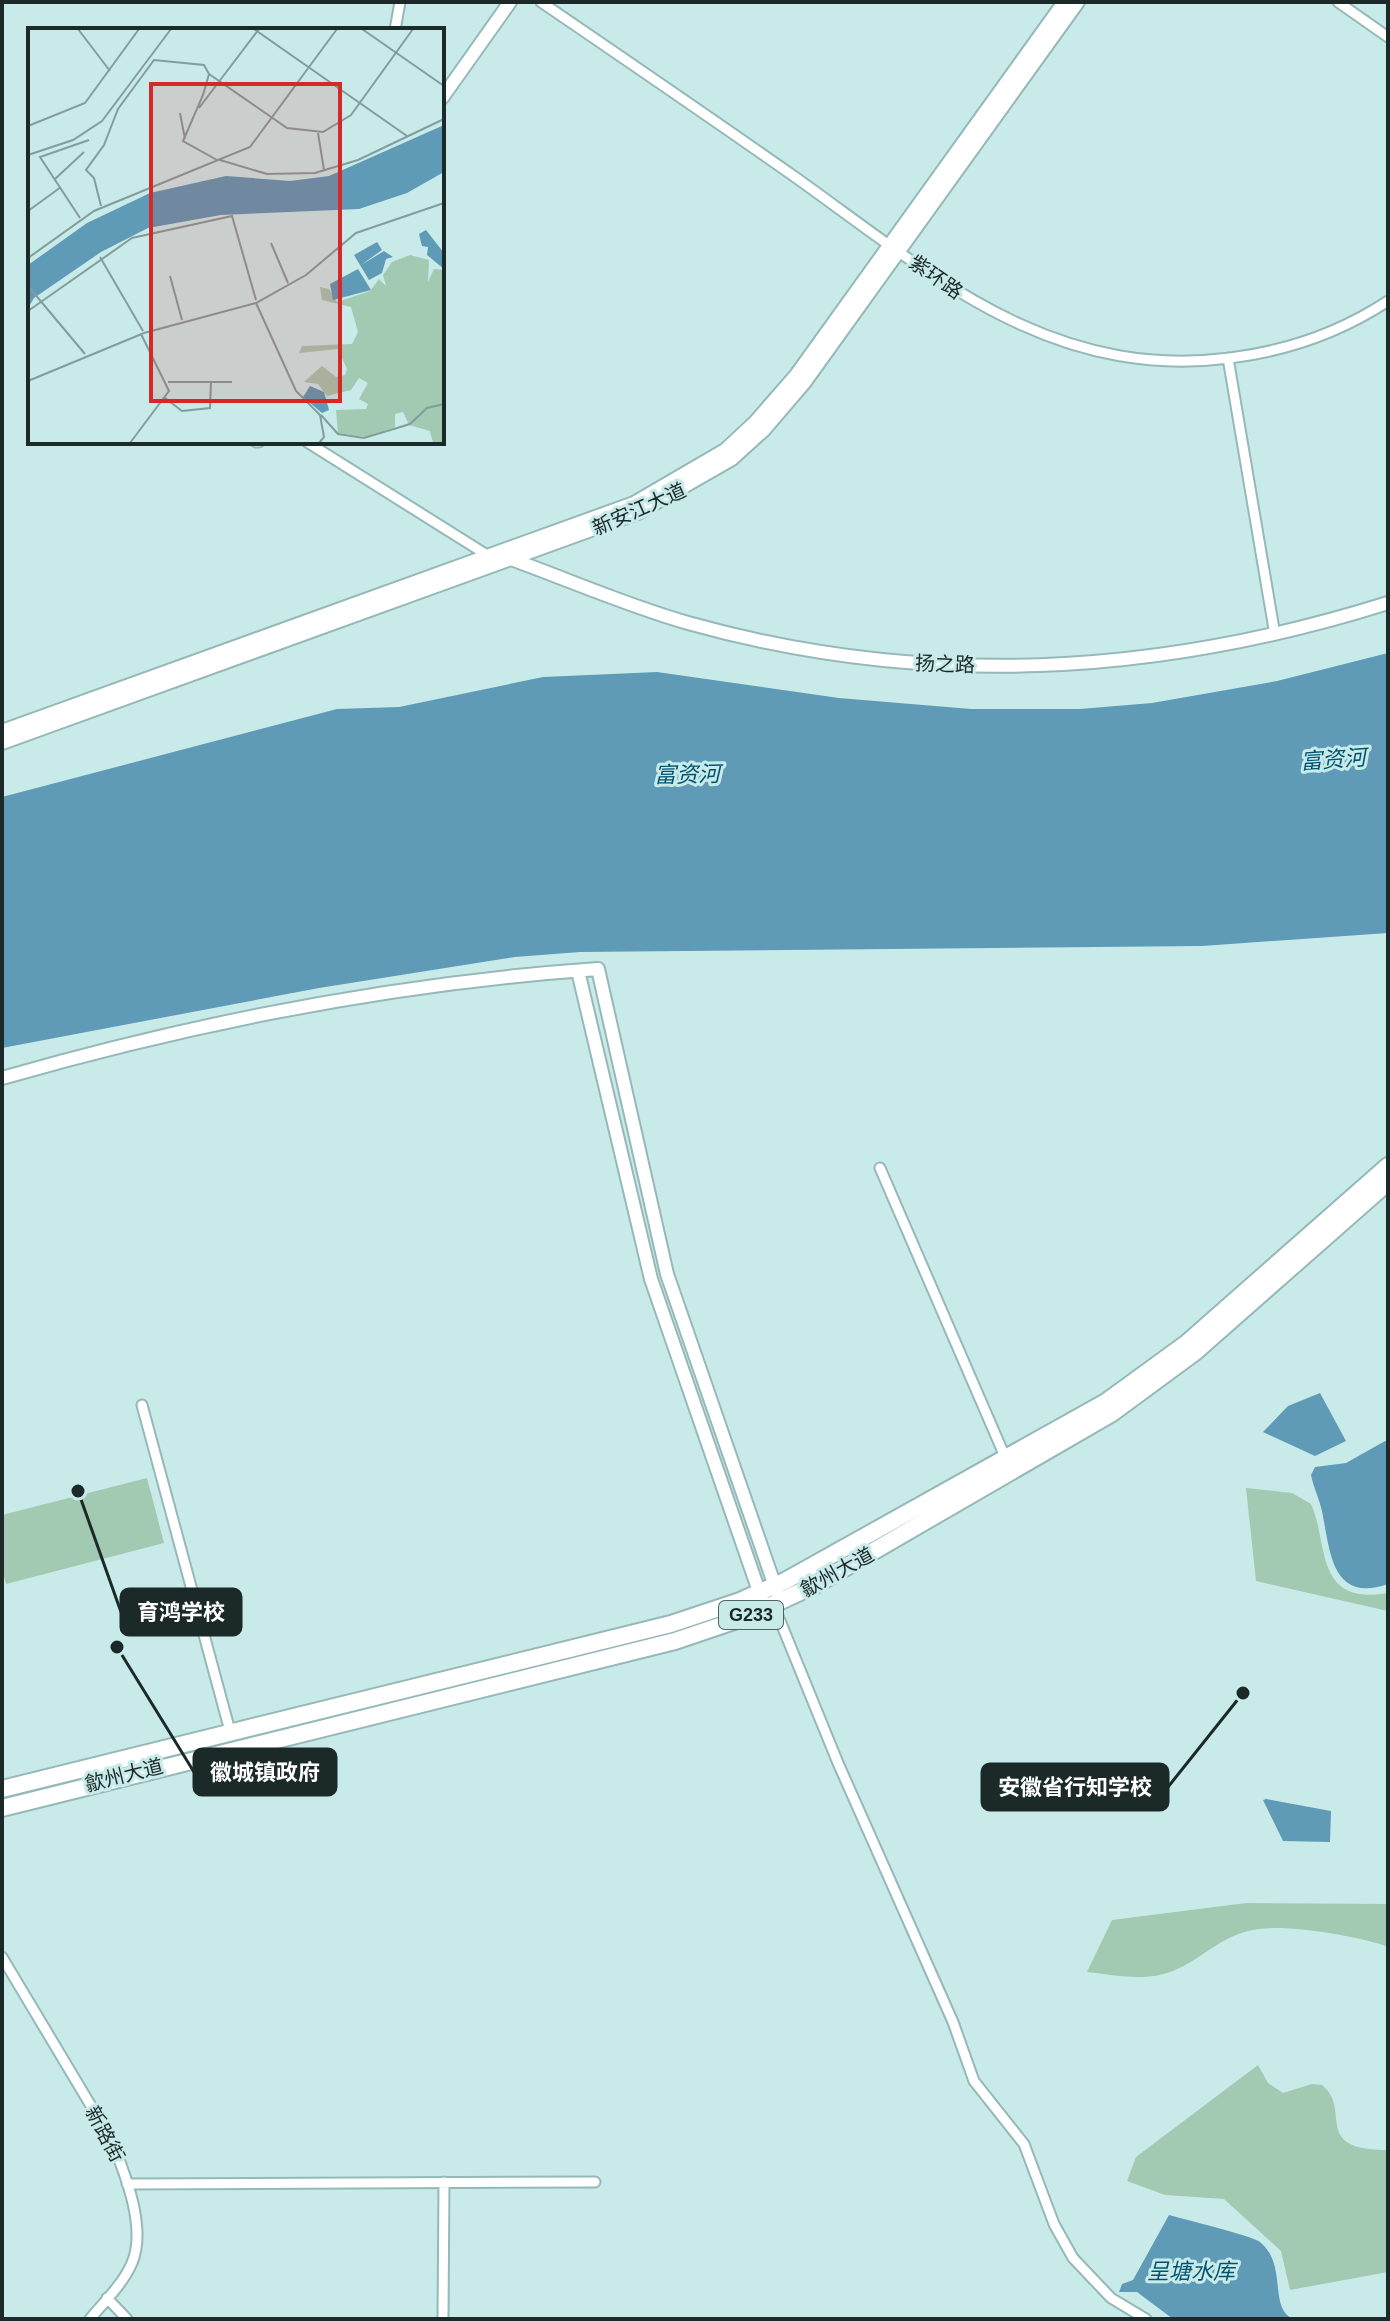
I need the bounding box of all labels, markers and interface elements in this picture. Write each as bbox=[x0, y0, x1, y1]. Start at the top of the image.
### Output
inset map bbox=[28, 28, 444, 444]
street label: 紫环路 bbox=[905, 251, 967, 303]
street label: 新安江大道 bbox=[589, 479, 689, 539]
street label: 扬之路 bbox=[915, 652, 975, 676]
water label: 富资河 bbox=[1299, 744, 1371, 774]
water label: 富资河 bbox=[654, 761, 724, 788]
street label: 歙州大道 bbox=[797, 1543, 877, 1601]
callout: 育鸿学校 bbox=[121, 1589, 241, 1635]
text: 育鸿学校 bbox=[137, 1600, 225, 1625]
road number: G233 bbox=[719, 1601, 783, 1629]
callout: 徽城镇政府 bbox=[194, 1749, 336, 1795]
street label: 歙州大道 bbox=[83, 1755, 165, 1795]
text: 徽城镇政府 bbox=[210, 1760, 320, 1785]
callout: 安徽省行知学校 bbox=[982, 1764, 1168, 1810]
text: 安徽省行知学校 bbox=[998, 1775, 1152, 1800]
street label: 新路街 bbox=[81, 2102, 129, 2166]
water label: 呈塘水库 bbox=[1147, 2259, 1239, 2284]

